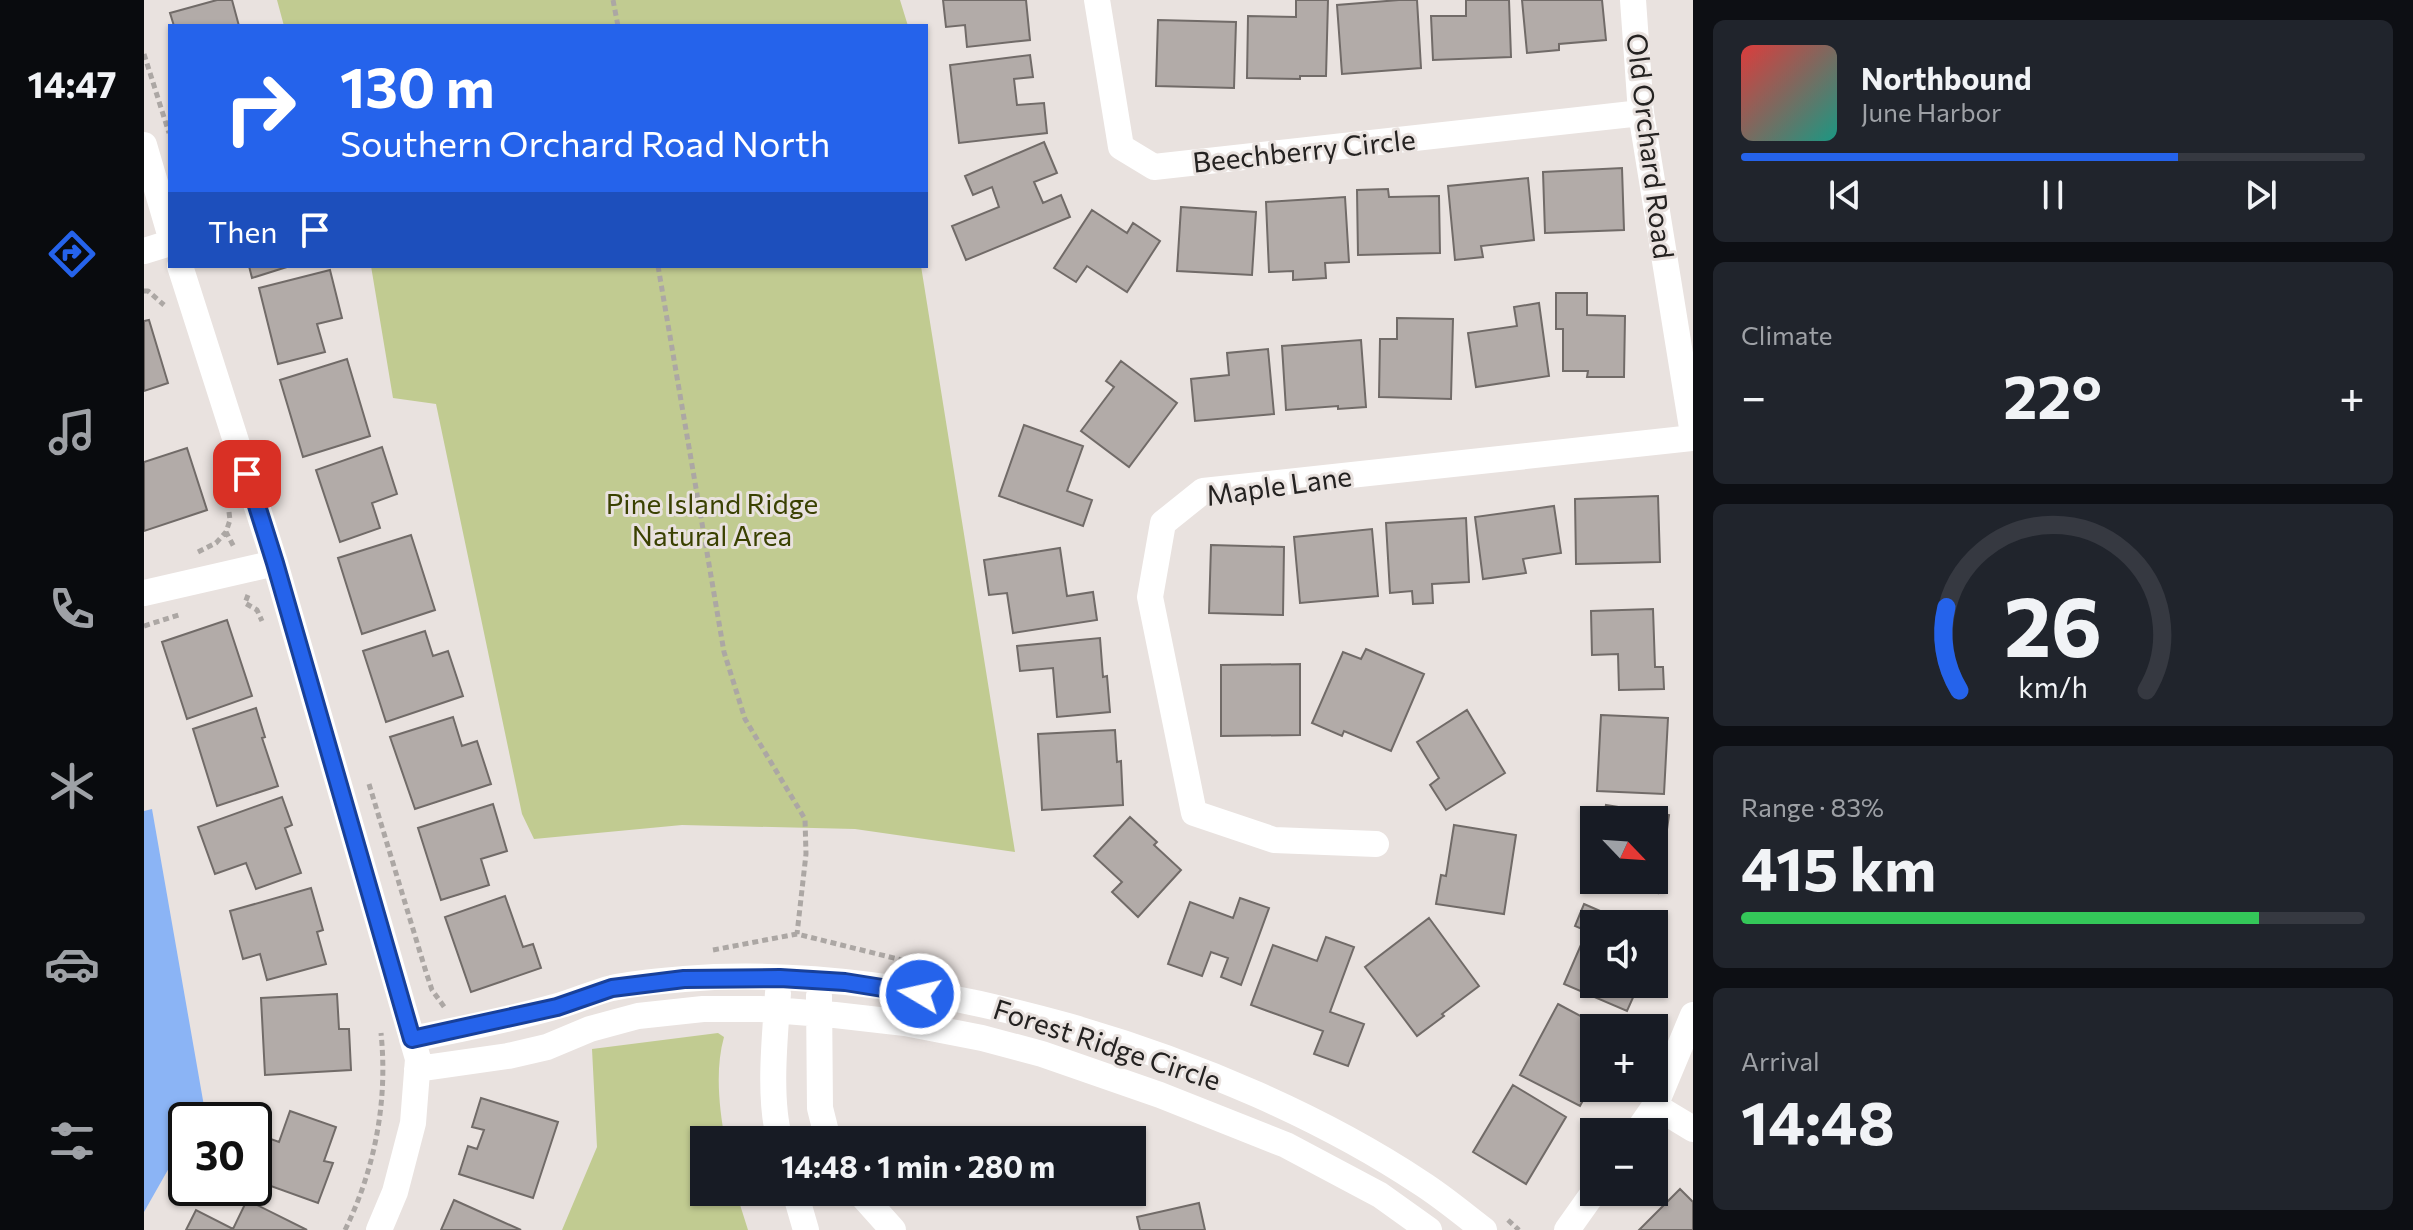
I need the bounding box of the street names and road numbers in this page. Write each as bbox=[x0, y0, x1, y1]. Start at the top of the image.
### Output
street label: Old Orchard Road bbox=[1620, 31, 1682, 261]
street label: Beechberry Circle bbox=[1191, 121, 1417, 179]
street label: Maple Lane bbox=[1204, 458, 1354, 512]
street label: Forest Ridge Circle bbox=[989, 991, 1225, 1097]

